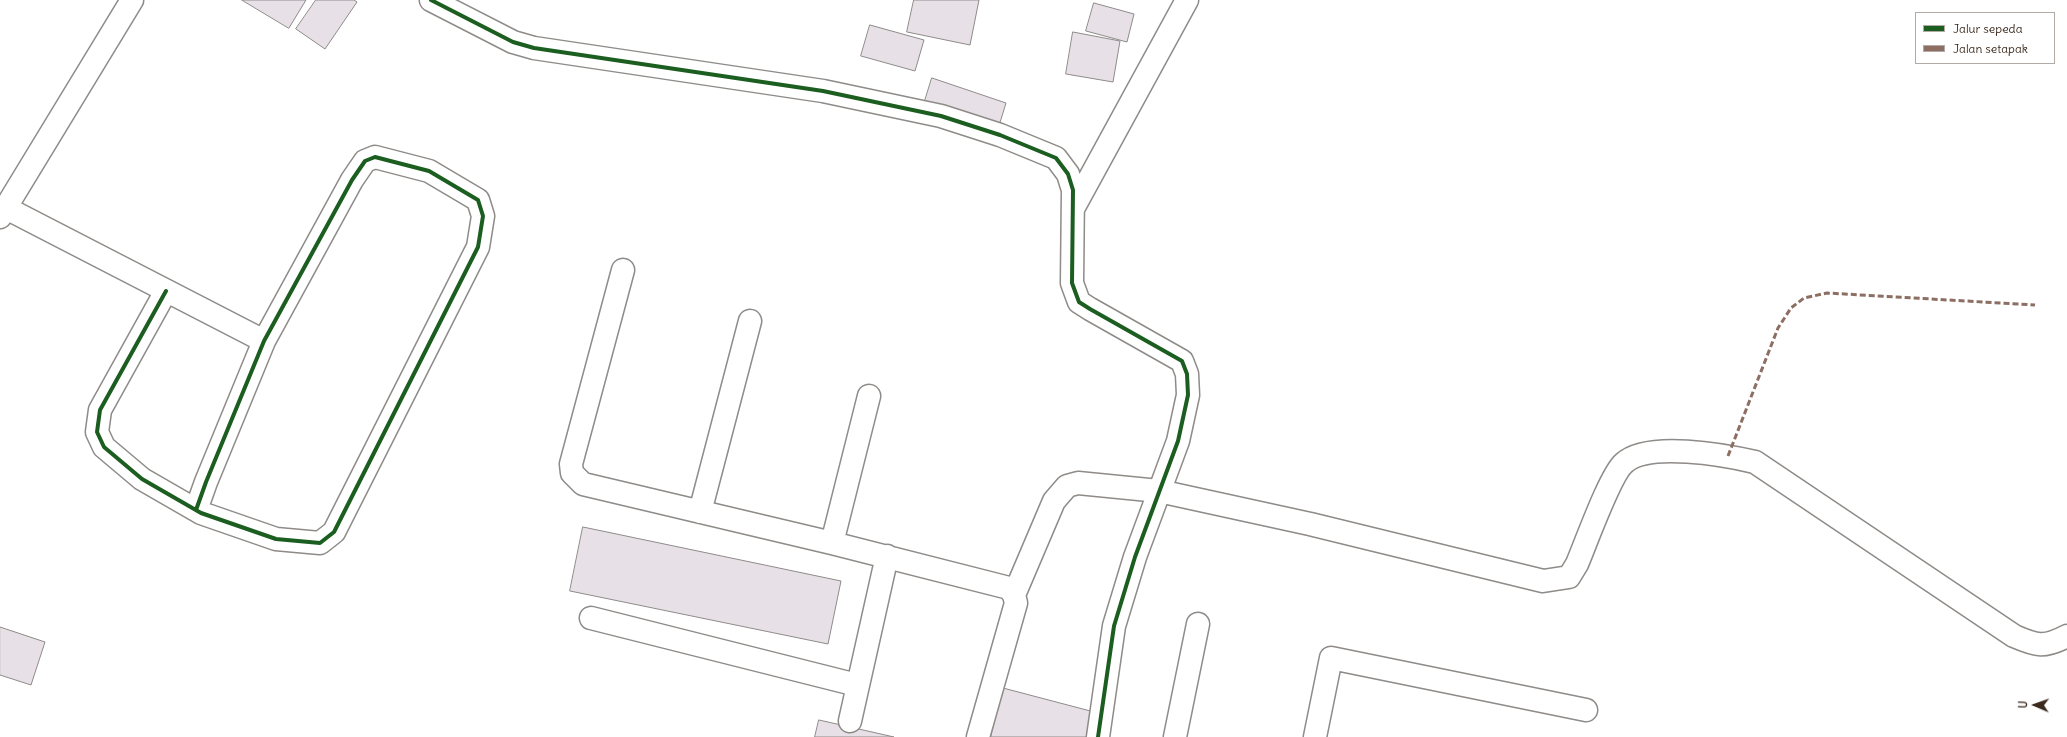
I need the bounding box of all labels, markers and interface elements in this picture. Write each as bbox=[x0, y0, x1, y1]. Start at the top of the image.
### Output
legend bbox=[1915, 12, 2055, 64]
text: Jalur sepeda bbox=[1953, 21, 2023, 36]
text: Jalan setapak bbox=[1953, 41, 2028, 56]
north arrow bbox=[2015, 685, 2055, 725]
text: U bbox=[2016, 701, 2030, 709]

